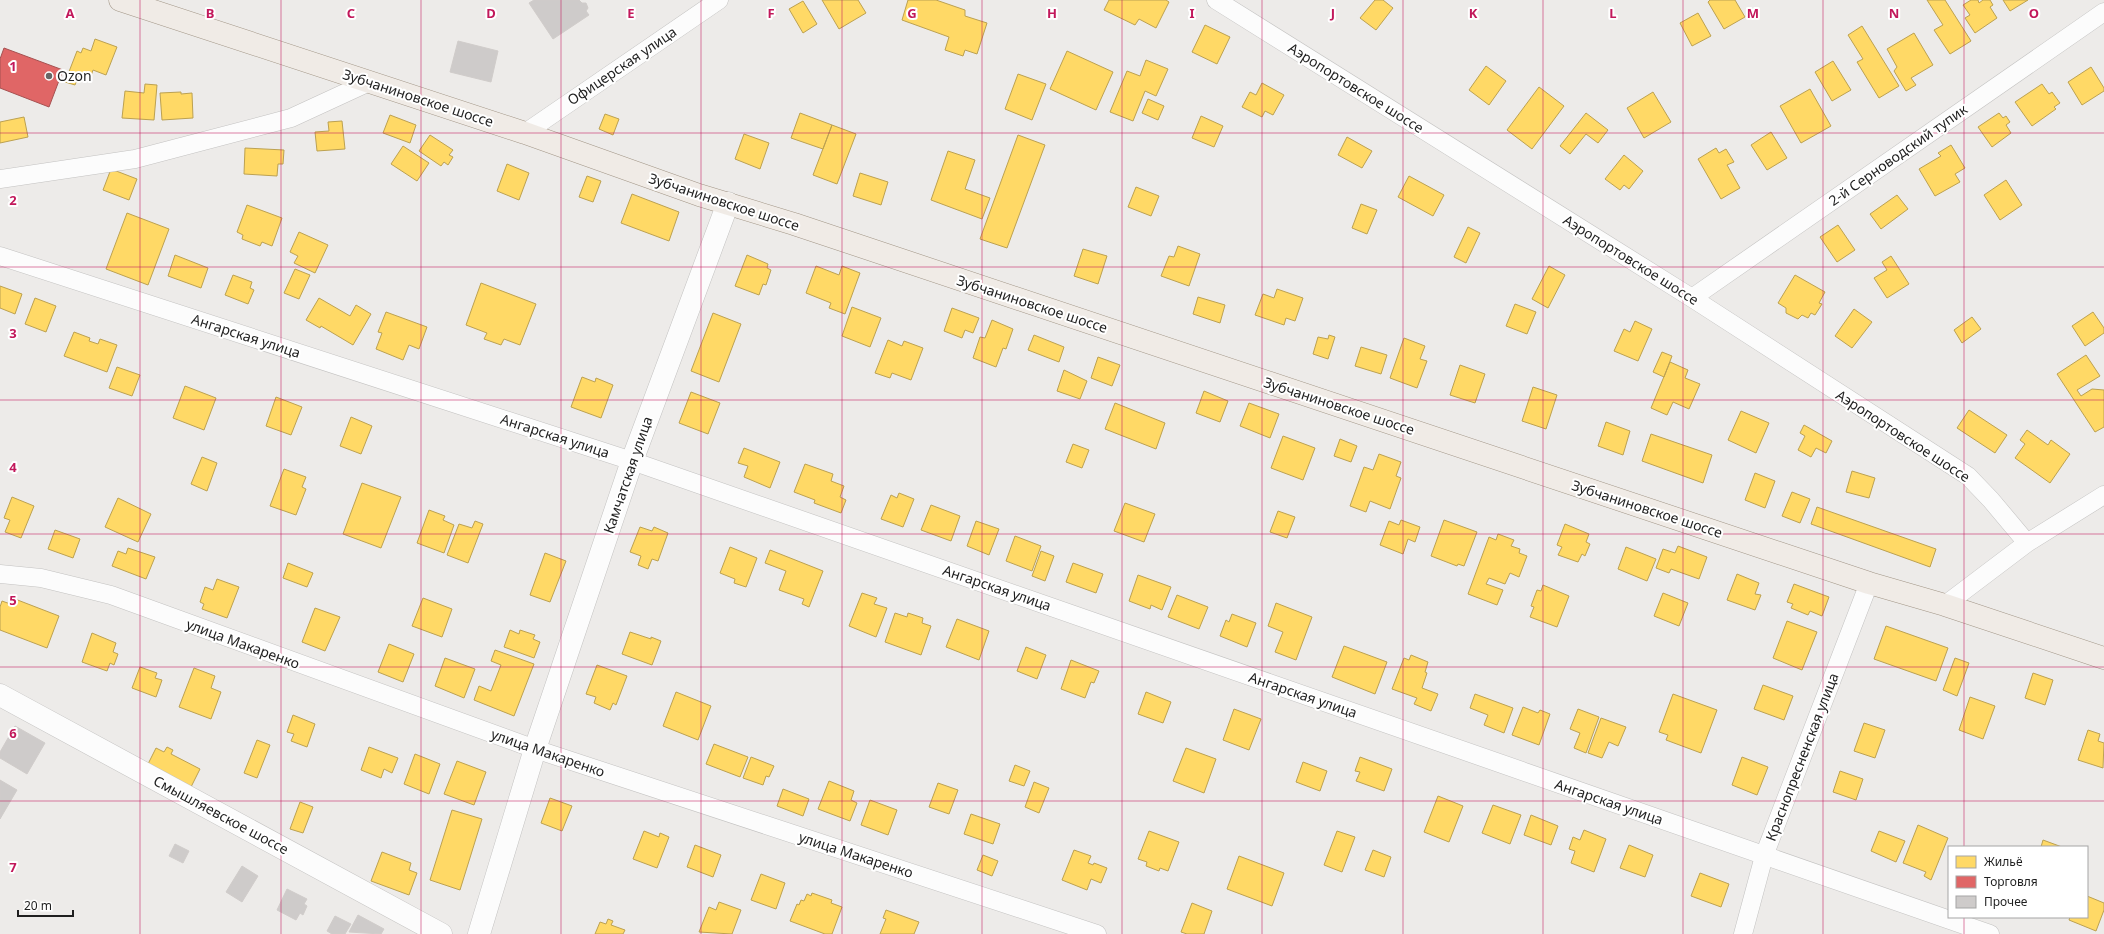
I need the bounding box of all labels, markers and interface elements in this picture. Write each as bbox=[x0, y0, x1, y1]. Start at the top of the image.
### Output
text: A bbox=[66, 4, 75, 22]
text: B bbox=[206, 4, 214, 22]
text: C bbox=[347, 4, 355, 22]
text: D bbox=[486, 4, 496, 22]
text: E bbox=[627, 4, 635, 22]
text: F bbox=[767, 4, 775, 22]
text: G bbox=[907, 4, 917, 22]
text: H bbox=[1047, 4, 1057, 22]
text: I bbox=[1189, 4, 1195, 22]
text: J bbox=[1330, 4, 1335, 22]
text: K bbox=[1469, 4, 1478, 22]
text: L bbox=[1609, 4, 1617, 22]
text: M bbox=[1747, 4, 1759, 22]
text: N bbox=[1889, 4, 1899, 22]
text: O bbox=[2029, 4, 2039, 22]
street label: Офицерская улица bbox=[563, 22, 680, 109]
street label: Аэропортовское шоссе bbox=[1285, 38, 1428, 137]
text: 1 bbox=[9, 57, 17, 75]
street label: Зубчаниновское шоссе bbox=[340, 64, 496, 131]
place label: Ozon bbox=[57, 66, 92, 85]
marker: Ozon bbox=[44, 71, 54, 81]
street label: 2-й Серноводский тупик bbox=[1825, 99, 1971, 210]
street label: Зубчаниновское шоссе bbox=[646, 168, 802, 235]
text: 2 bbox=[9, 191, 17, 209]
street label: Аэропортовское шоссе bbox=[1560, 210, 1703, 309]
street label: Зубчаниновское шоссе bbox=[954, 270, 1110, 337]
street label: Ангарская улица bbox=[189, 309, 303, 362]
text: 3 bbox=[9, 324, 17, 342]
street label: Зубчаниновское шоссе bbox=[1261, 372, 1417, 439]
street label: Аэропортовское шоссе bbox=[1833, 385, 1974, 486]
street label: Ангарская улица bbox=[498, 409, 612, 462]
street label: Камчатская улица bbox=[599, 414, 656, 536]
text: 4 bbox=[9, 458, 17, 476]
street label: Зубчаниновское шоссе bbox=[1569, 475, 1725, 542]
street label: Ангарская улица bbox=[941, 560, 1054, 615]
text: 5 bbox=[9, 591, 17, 609]
street label: улица Макаренко bbox=[184, 614, 302, 673]
street label: Ангарская улица bbox=[1247, 667, 1360, 722]
street label: Краснопресненская улица bbox=[1761, 670, 1842, 844]
text: 6 bbox=[9, 724, 17, 742]
street label: улица Макаренко bbox=[489, 724, 608, 781]
street label: Смышляевское шоссе bbox=[150, 771, 292, 858]
street label: Ангарская улица bbox=[1553, 774, 1666, 829]
street label: улица Макаренко bbox=[797, 827, 916, 882]
legend bbox=[1948, 846, 2088, 918]
text: Жильё bbox=[1984, 853, 2023, 870]
text: 7 bbox=[9, 858, 17, 876]
text: Торговля bbox=[1984, 873, 2038, 890]
scale bar bbox=[18, 892, 73, 918]
text: Прочее bbox=[1984, 893, 2028, 910]
text: 20 m bbox=[24, 897, 52, 914]

